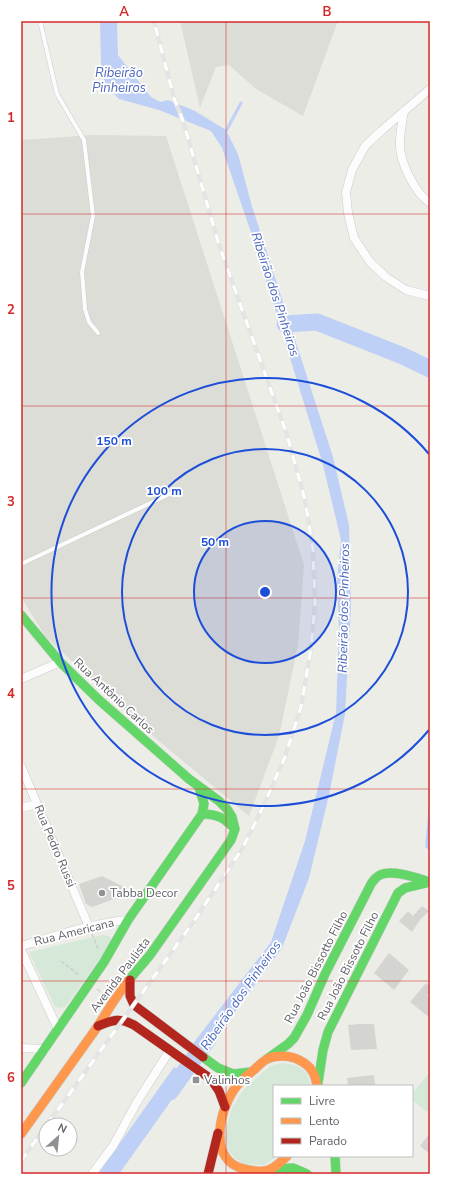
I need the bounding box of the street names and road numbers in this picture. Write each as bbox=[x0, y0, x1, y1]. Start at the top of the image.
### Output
street label: Rua Antônio Carlos bbox=[70, 655, 158, 738]
street label: Rua Pedro Russi bbox=[30, 802, 80, 890]
street label: Rua João Bissotto Filho bbox=[281, 908, 351, 1026]
street label: Rua João Bissoto Filho bbox=[314, 909, 383, 1023]
street label: Rua Americana bbox=[32, 914, 116, 950]
street label: Avenida Paulista bbox=[87, 934, 153, 1016]

